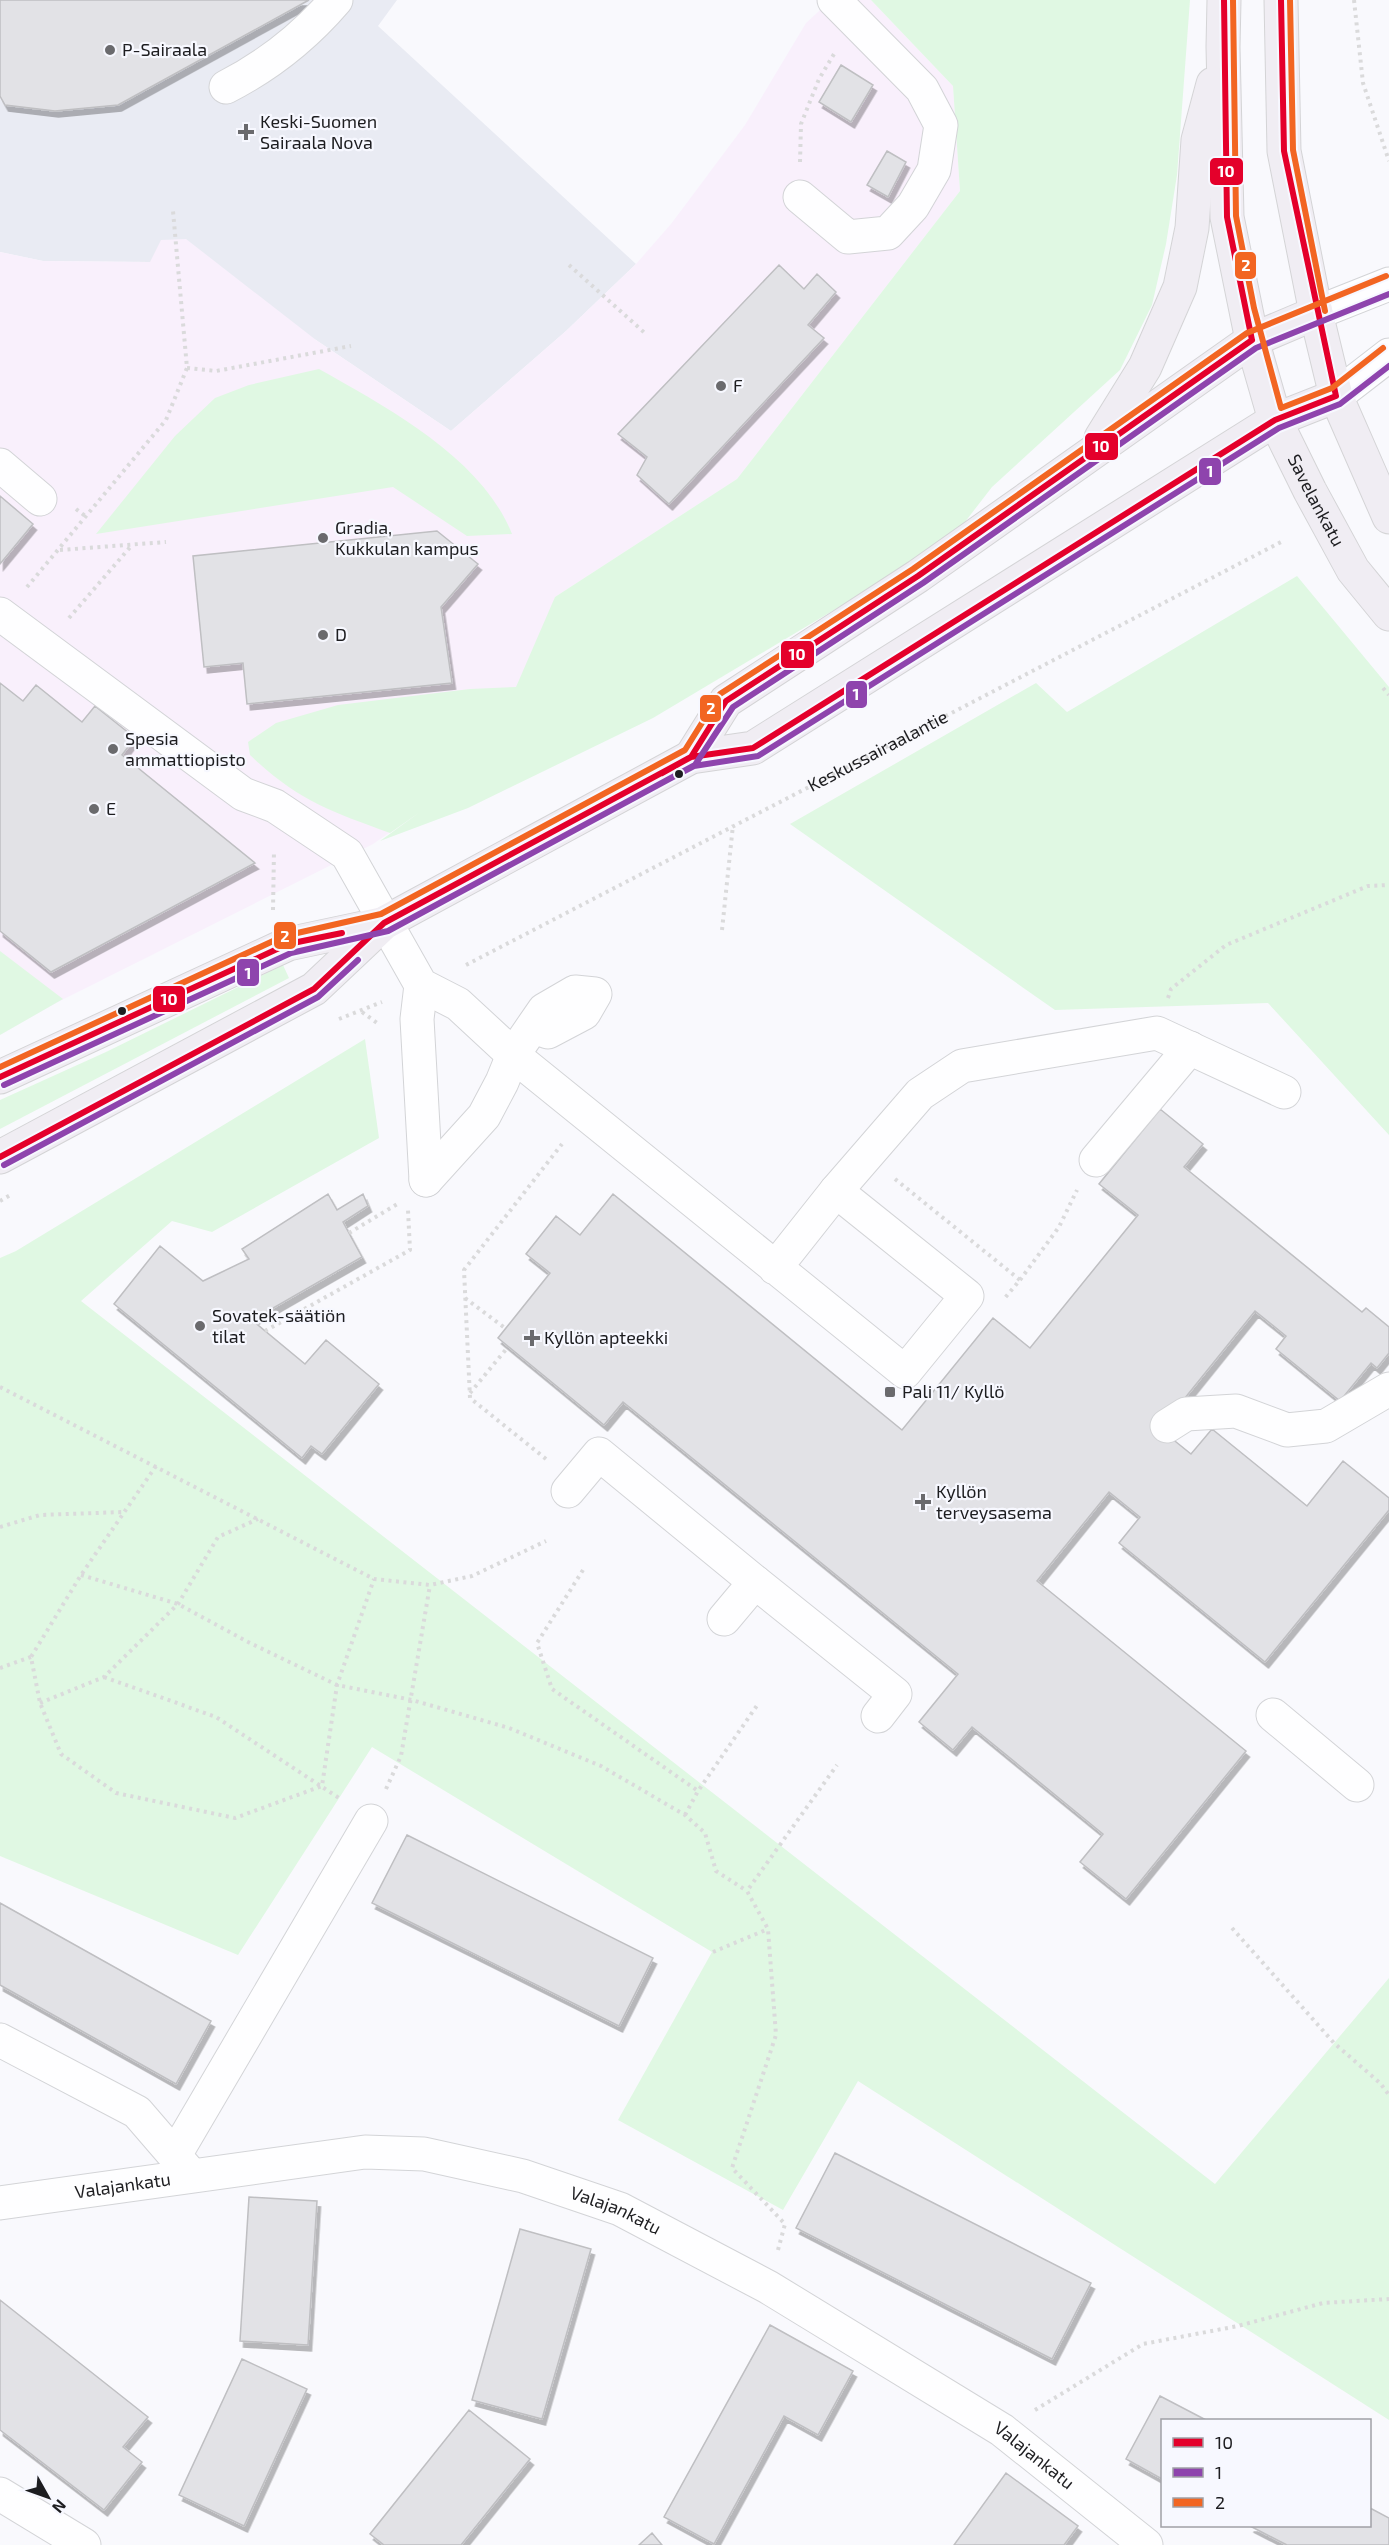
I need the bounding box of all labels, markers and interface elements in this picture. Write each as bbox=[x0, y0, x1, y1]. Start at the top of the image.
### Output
place label: P-Sairaala bbox=[122, 38, 207, 60]
marker: P-Sairaala bbox=[103, 43, 117, 57]
place label: Keski-Suomen Sairaala Nova bbox=[260, 110, 377, 153]
marker: Keski-Suomen Sairaala Nova bbox=[237, 123, 255, 141]
line badge: 10 bbox=[1209, 157, 1244, 186]
text: 10 bbox=[1217, 161, 1235, 180]
line badge: 2 bbox=[1234, 251, 1257, 280]
text: 2 bbox=[1241, 255, 1251, 274]
place label: F bbox=[733, 374, 743, 396]
marker: F bbox=[714, 379, 728, 393]
line badge: 10 bbox=[1084, 432, 1119, 461]
text: 10 bbox=[1092, 436, 1110, 455]
street label: Savelankatu bbox=[1284, 450, 1350, 550]
line badge: 1 bbox=[1198, 457, 1222, 486]
text: 1 bbox=[1207, 461, 1213, 480]
place label: Gradia, Kukkulan kampus bbox=[335, 516, 479, 559]
marker: Gradia, Kukkulan kampus bbox=[316, 531, 330, 545]
place label: D bbox=[335, 623, 347, 645]
marker: D bbox=[316, 628, 330, 642]
line badge: 10 bbox=[780, 640, 815, 669]
text: 10 bbox=[788, 644, 806, 663]
line badge: 1 bbox=[845, 680, 868, 709]
text: 1 bbox=[853, 684, 859, 703]
line badge: 2 bbox=[699, 694, 722, 723]
text: 2 bbox=[706, 698, 716, 717]
street label: Keskussairaalantie bbox=[803, 705, 951, 796]
place label: Spesia ammattiopisto bbox=[125, 727, 246, 770]
marker: Spesia ammattiopisto bbox=[106, 742, 120, 756]
unlabelled marker bbox=[673, 768, 685, 780]
place label: E bbox=[106, 797, 116, 819]
marker: E bbox=[87, 802, 101, 816]
line badge: 2 bbox=[273, 921, 297, 950]
text: 2 bbox=[280, 926, 290, 945]
line badge: 1 bbox=[236, 958, 260, 987]
text: 1 bbox=[245, 963, 251, 982]
line badge: 10 bbox=[152, 985, 186, 1013]
text: 10 bbox=[160, 989, 178, 1008]
unlabelled marker bbox=[116, 1005, 128, 1017]
place label: Sovatek-säätiön tilat bbox=[212, 1304, 346, 1347]
marker: Sovatek-säätiön tilat bbox=[193, 1319, 207, 1333]
place label: Kyllön apteekki bbox=[544, 1326, 668, 1348]
marker: Kyllön apteekki bbox=[525, 1331, 539, 1345]
place label: Pali 11/ Kyllö bbox=[902, 1380, 1004, 1402]
marker: Pali 11/ Kyllö bbox=[883, 1385, 897, 1399]
place label: Kyllön terveysasema bbox=[936, 1480, 1052, 1523]
marker: Kyllön terveysasema bbox=[914, 1493, 932, 1511]
street label: Valajankatu bbox=[73, 2167, 172, 2202]
street label: Valajankatu bbox=[568, 2181, 665, 2239]
street label: Valajankatu bbox=[991, 2416, 1079, 2494]
legend bbox=[1161, 2419, 1371, 2527]
text: 10 bbox=[1215, 2431, 1233, 2453]
text: 1 bbox=[1215, 2461, 1222, 2483]
north arrow bbox=[18, 2467, 78, 2527]
text: 2 bbox=[1215, 2491, 1225, 2513]
text: N bbox=[49, 2496, 71, 2517]

